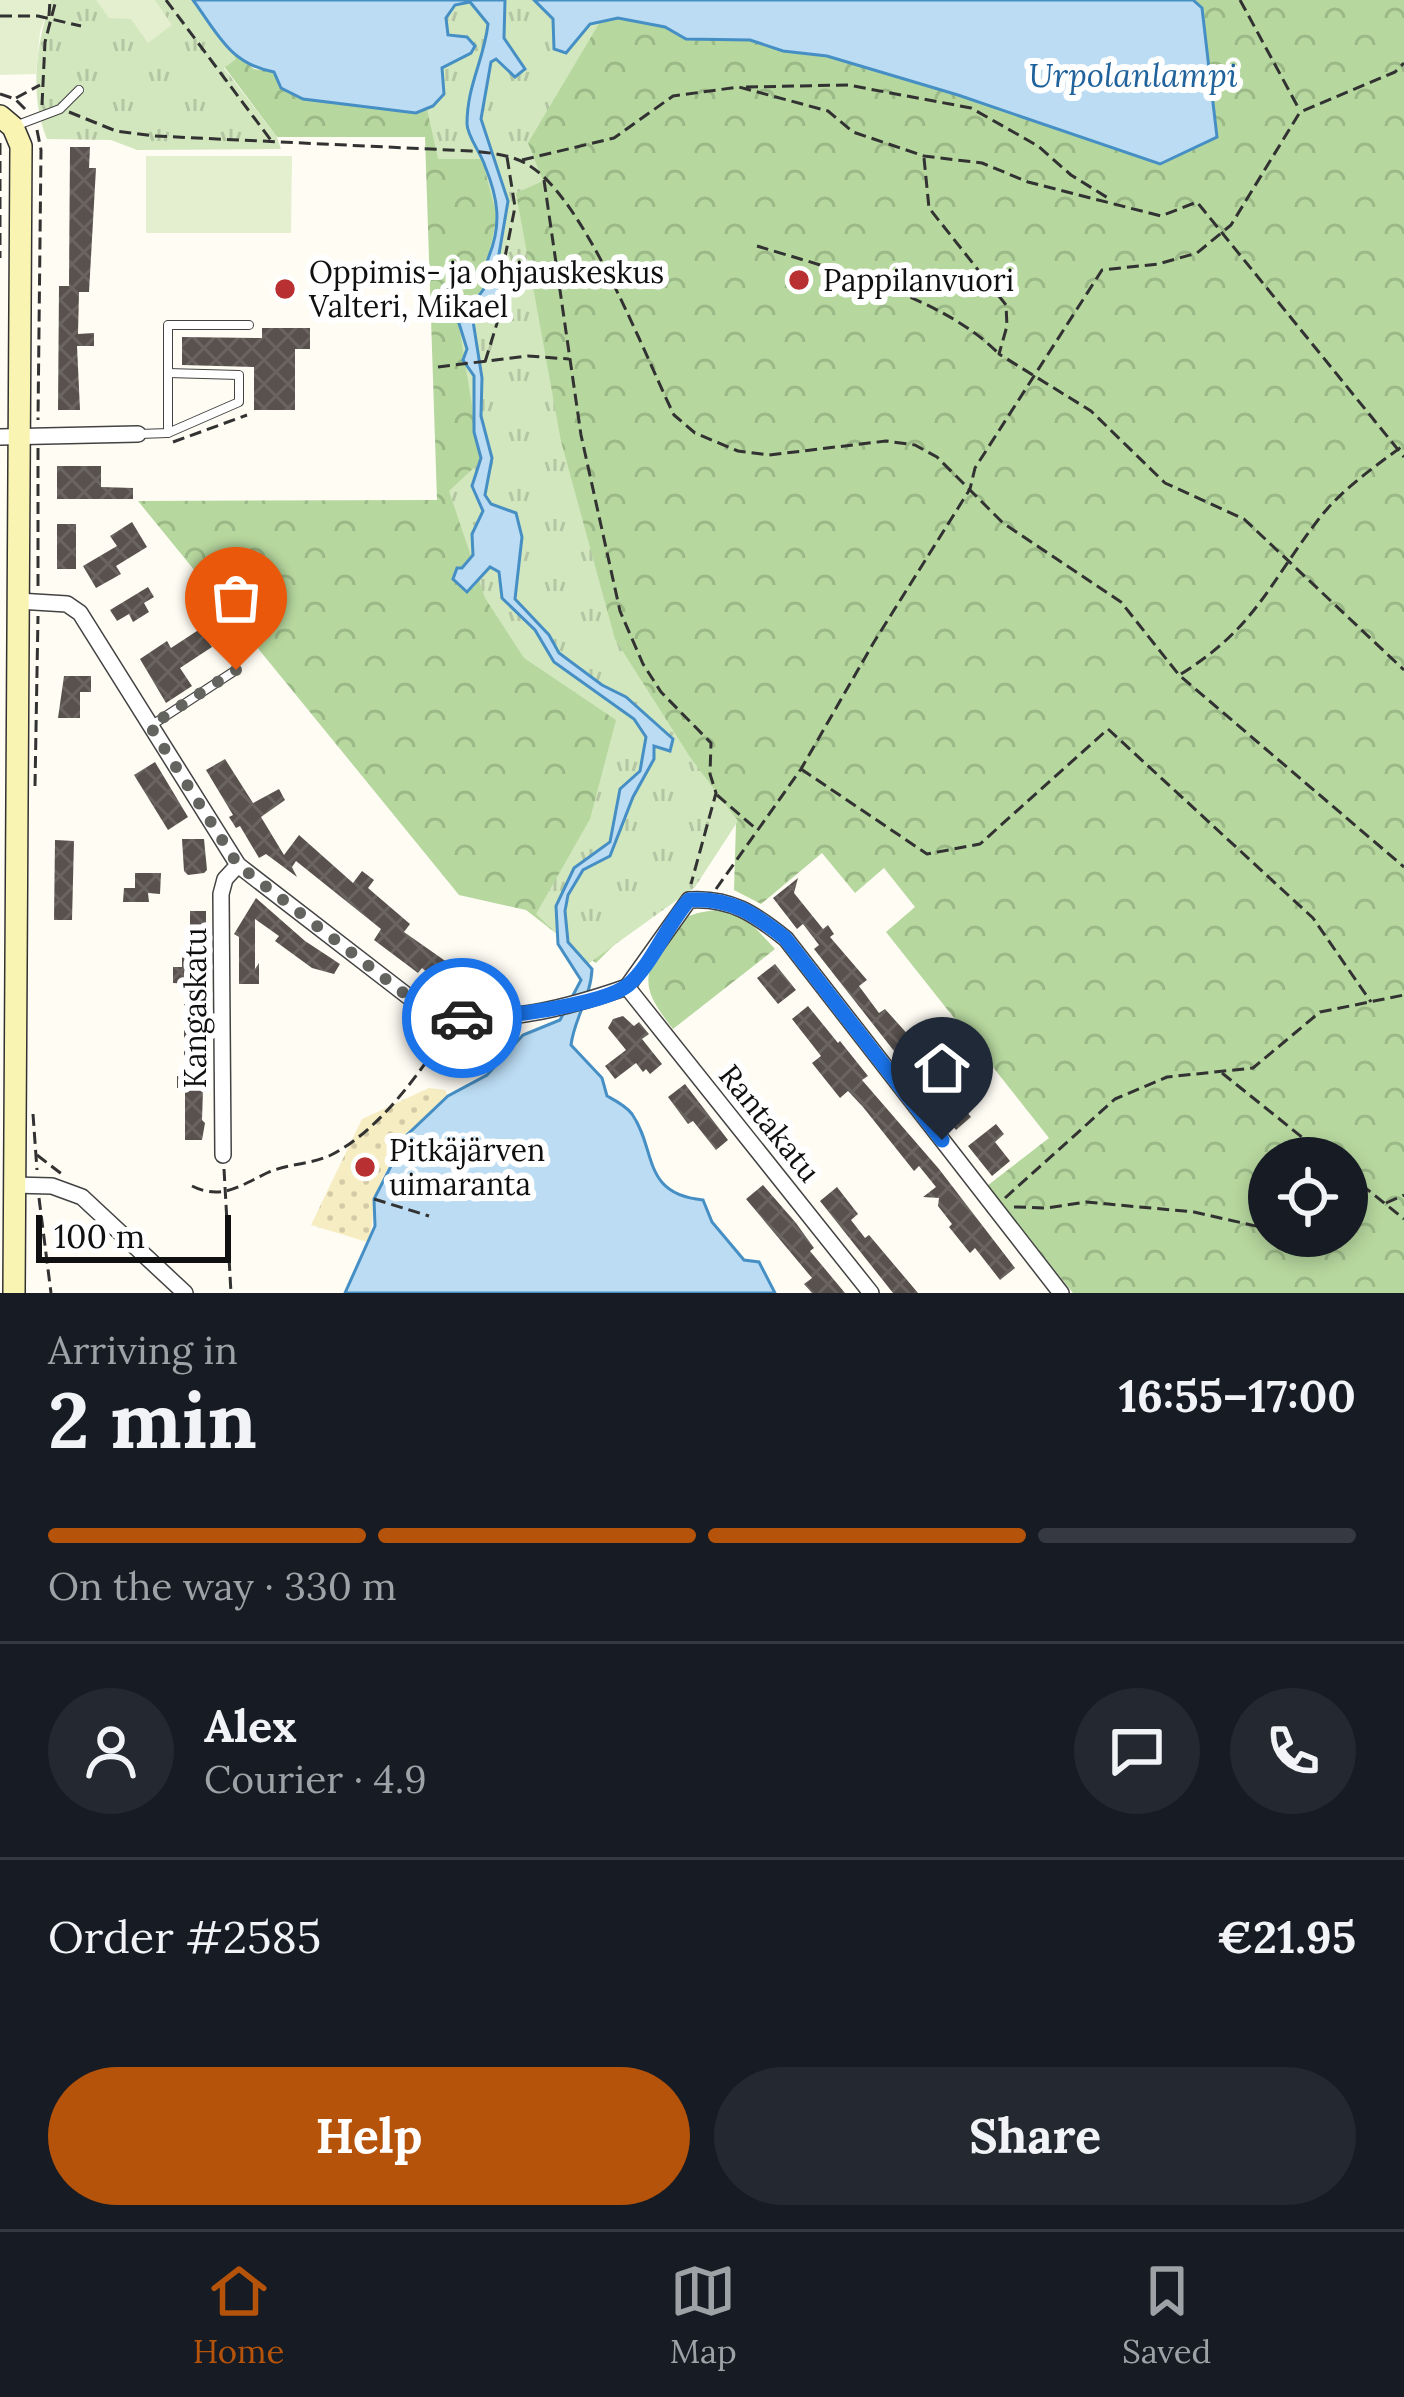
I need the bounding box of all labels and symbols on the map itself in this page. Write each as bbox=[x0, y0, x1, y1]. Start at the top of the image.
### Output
water label: Urpolanlampi bbox=[1028, 54, 1238, 96]
place label: Oppimis- ja ohjauskeskus Valteri, Mikael bbox=[308, 253, 664, 325]
place label: Pappilanvuori bbox=[823, 261, 1014, 299]
marker: Pappilanvuori bbox=[786, 267, 812, 293]
marker: Oppimis- ja ohjauskeskus Valteri, Mikael bbox=[272, 276, 298, 302]
pin bbox=[185, 547, 287, 670]
street label: Kangaskatu bbox=[176, 927, 215, 1089]
courier bbox=[402, 958, 522, 1078]
pin bbox=[891, 1017, 993, 1140]
street label: Rantakatu bbox=[711, 1057, 829, 1190]
place label: Pitkäjärven uimaranta bbox=[389, 1131, 545, 1203]
marker: Pitkäjärven uimaranta bbox=[352, 1154, 378, 1180]
scale bar bbox=[36, 1209, 231, 1262]

